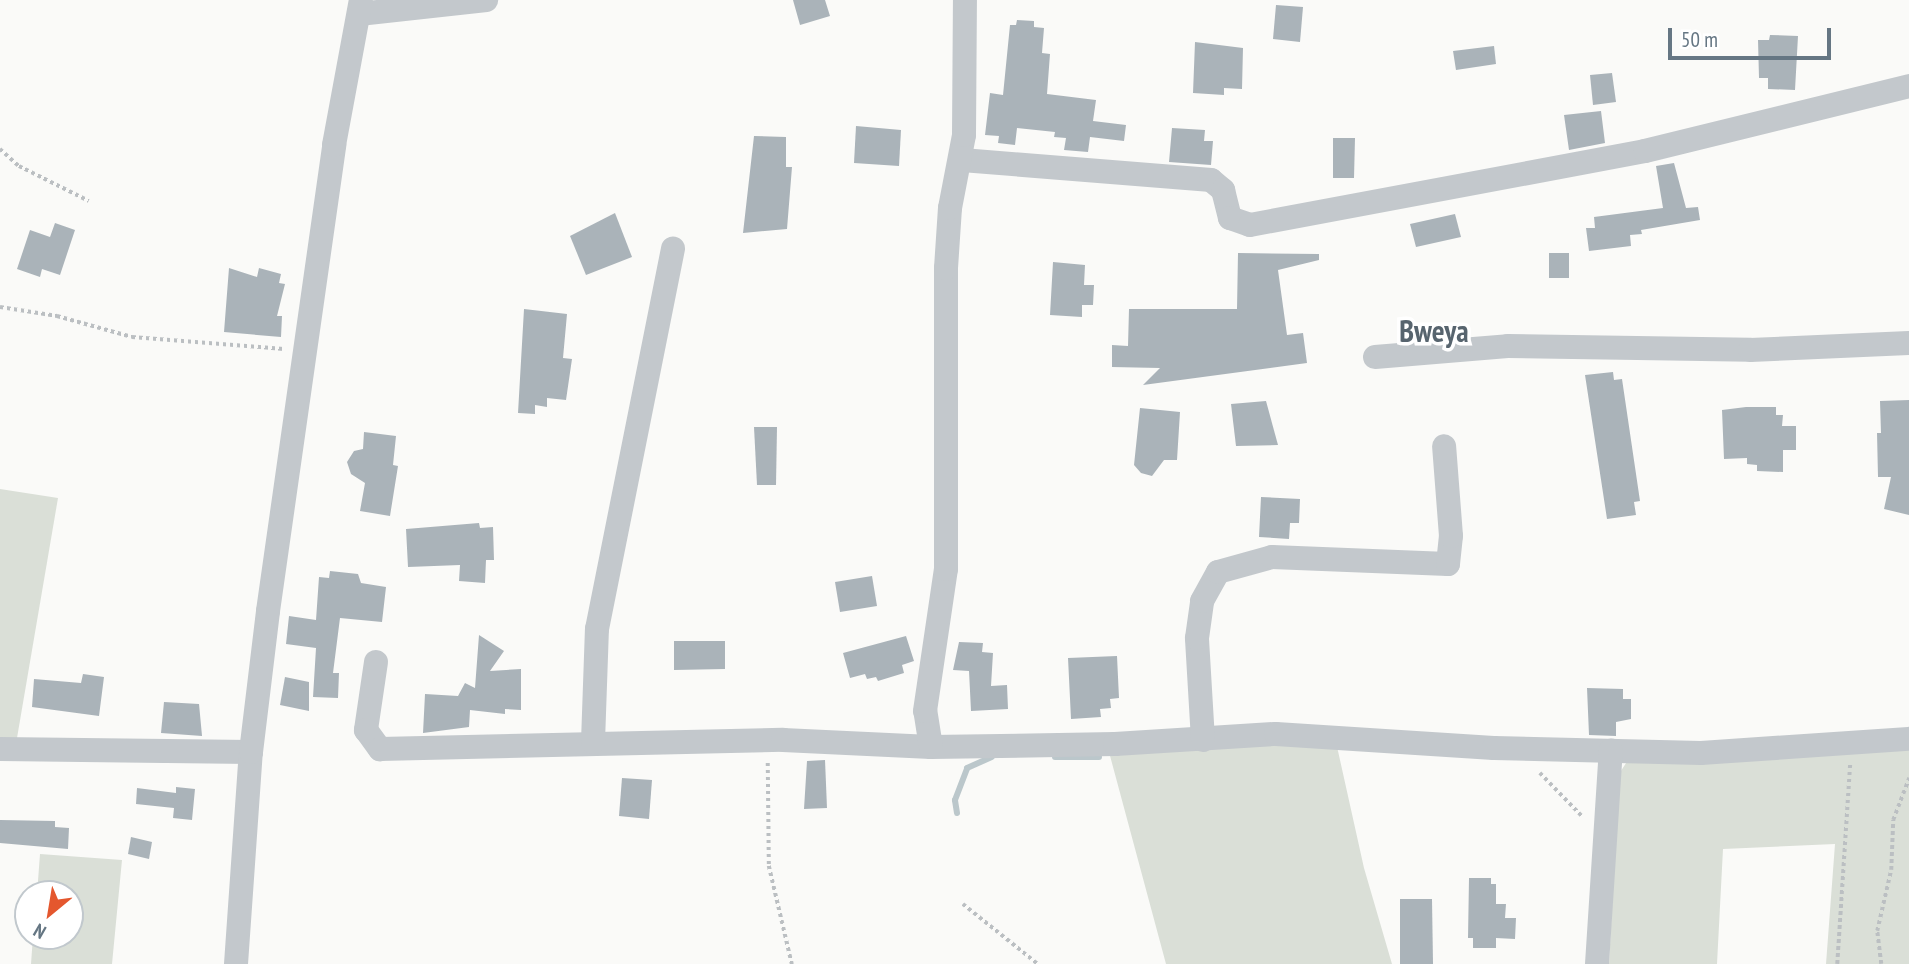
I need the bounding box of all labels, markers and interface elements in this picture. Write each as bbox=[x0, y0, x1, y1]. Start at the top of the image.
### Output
scale bar bbox=[1671, 14, 1834, 58]
text: 50 m bbox=[1681, 26, 1718, 53]
district label: Bweya bbox=[1399, 313, 1469, 349]
north arrow bbox=[14, 880, 84, 950]
text: N bbox=[29, 918, 50, 944]

